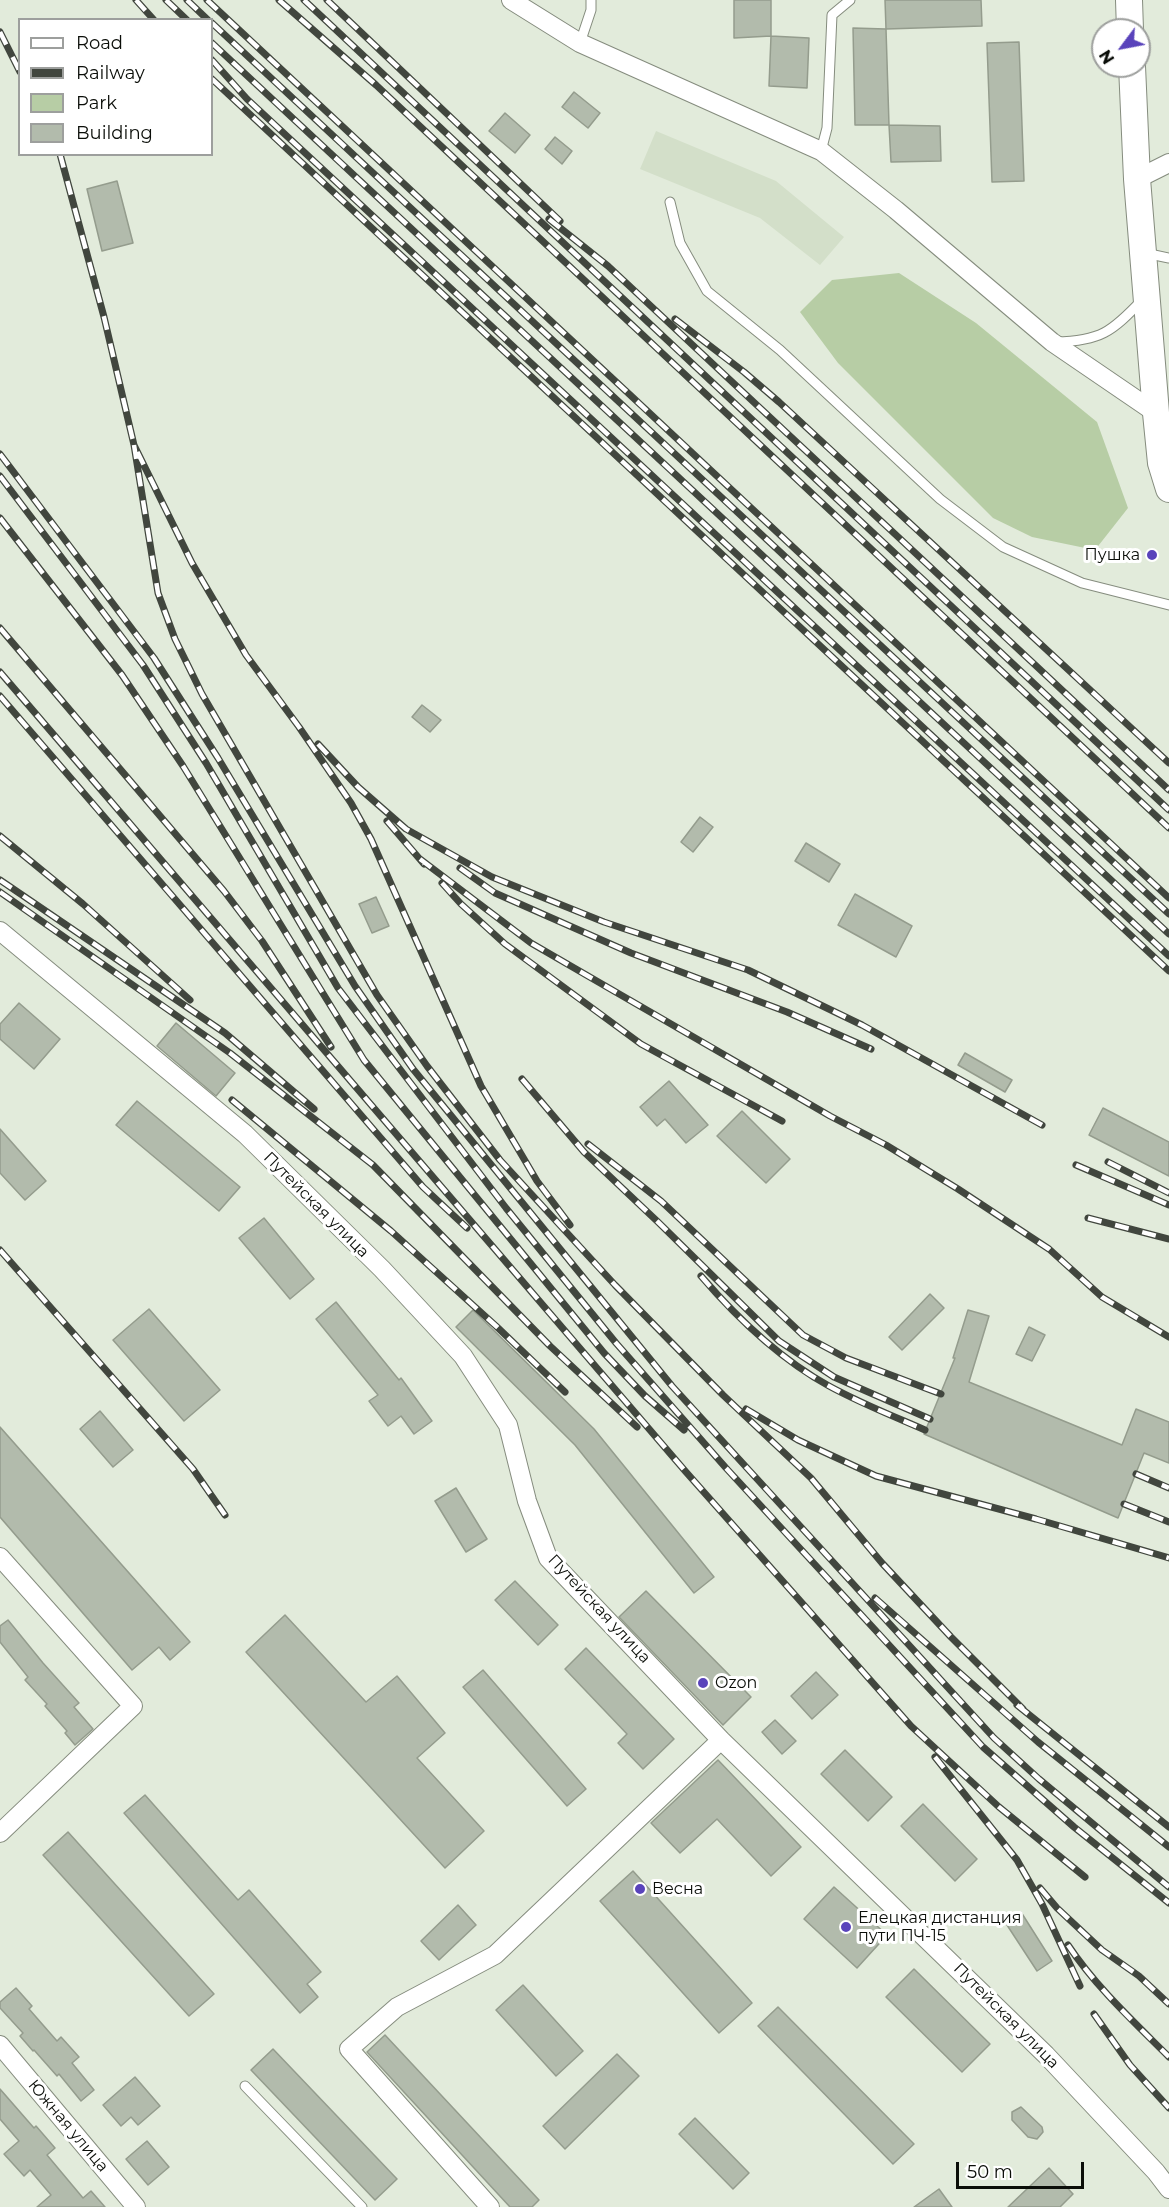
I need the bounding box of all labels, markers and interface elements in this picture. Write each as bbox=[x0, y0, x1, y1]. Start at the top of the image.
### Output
legend bbox=[18, 18, 213, 156]
north arrow bbox=[1091, 18, 1151, 78]
text: Road bbox=[76, 32, 123, 54]
text: N bbox=[1096, 46, 1118, 67]
text: Railway bbox=[76, 62, 145, 84]
text: Park bbox=[76, 92, 117, 114]
text: Building bbox=[76, 122, 153, 144]
place label: Пушка bbox=[1085, 545, 1140, 565]
marker: Пушка bbox=[1145, 548, 1159, 562]
street label: Путейская улица bbox=[259, 1148, 373, 1262]
street label: Путейская улица bbox=[544, 1551, 654, 1667]
place label: Ozon bbox=[715, 1673, 757, 1693]
marker: Ozon bbox=[696, 1676, 710, 1690]
place label: Весна bbox=[652, 1879, 703, 1899]
marker: Весна bbox=[633, 1882, 647, 1896]
place label: Елецкая дистанция пути ПЧ-15 bbox=[858, 1908, 1021, 1946]
marker: Елецкая дистанция пути ПЧ-15 bbox=[839, 1920, 853, 1934]
street label: Путейская улица bbox=[949, 1959, 1063, 2073]
street label: Южная улица bbox=[24, 2076, 112, 2176]
scale bar bbox=[959, 2150, 1086, 2188]
text: 50 m bbox=[967, 2161, 1013, 2183]

